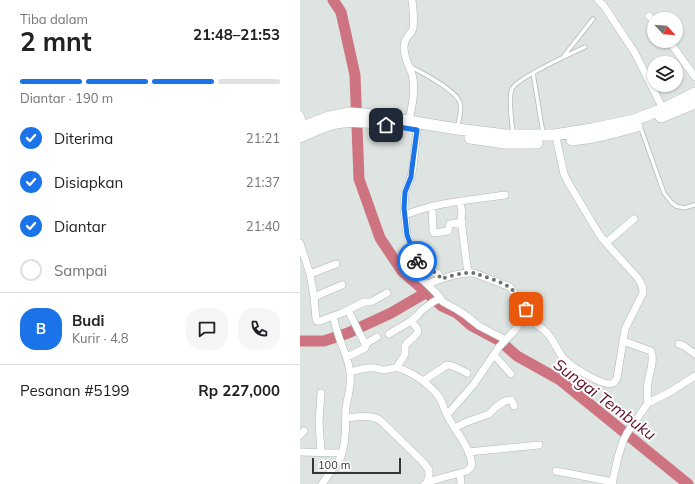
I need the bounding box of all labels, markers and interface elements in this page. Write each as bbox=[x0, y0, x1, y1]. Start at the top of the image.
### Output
text: Tiba dalam bbox=[20, 11, 88, 27]
north arrow bbox=[647, 12, 683, 48]
map controls bbox=[647, 12, 683, 92]
text: 2 mnt bbox=[20, 25, 92, 58]
text: 21:48–21:53 bbox=[193, 25, 280, 44]
button: layers bbox=[647, 56, 683, 92]
text: Diantar · 190 m bbox=[20, 90, 113, 106]
pin bbox=[369, 108, 403, 142]
icon: home bbox=[375, 114, 397, 136]
icon: check bbox=[20, 127, 42, 149]
text: Diterima bbox=[54, 129, 113, 148]
text: 21:21 bbox=[246, 130, 280, 146]
icon: check bbox=[20, 171, 42, 193]
text: Disiapkan bbox=[54, 173, 123, 192]
text: 21:37 bbox=[246, 174, 280, 190]
icon: check bbox=[20, 215, 42, 237]
text: Diantar bbox=[54, 217, 106, 236]
text: 21:40 bbox=[246, 218, 280, 234]
courier bbox=[397, 241, 437, 281]
icon: bike bbox=[406, 250, 428, 272]
text: Sampai bbox=[54, 261, 107, 280]
pin bbox=[509, 292, 543, 326]
icon: bag bbox=[515, 298, 537, 320]
button: chat bbox=[186, 308, 228, 350]
button: phone bbox=[238, 308, 280, 350]
text: Budi bbox=[72, 311, 105, 330]
text: B bbox=[36, 319, 46, 338]
text: Kurir · 4.8 bbox=[72, 330, 129, 346]
water label: Sungai Tembuku bbox=[550, 354, 660, 444]
text: Pesanan #5199 bbox=[20, 381, 130, 400]
text: Rp 227,000 bbox=[198, 381, 280, 400]
scale bar bbox=[312, 456, 401, 475]
text: 100 m bbox=[318, 458, 350, 472]

